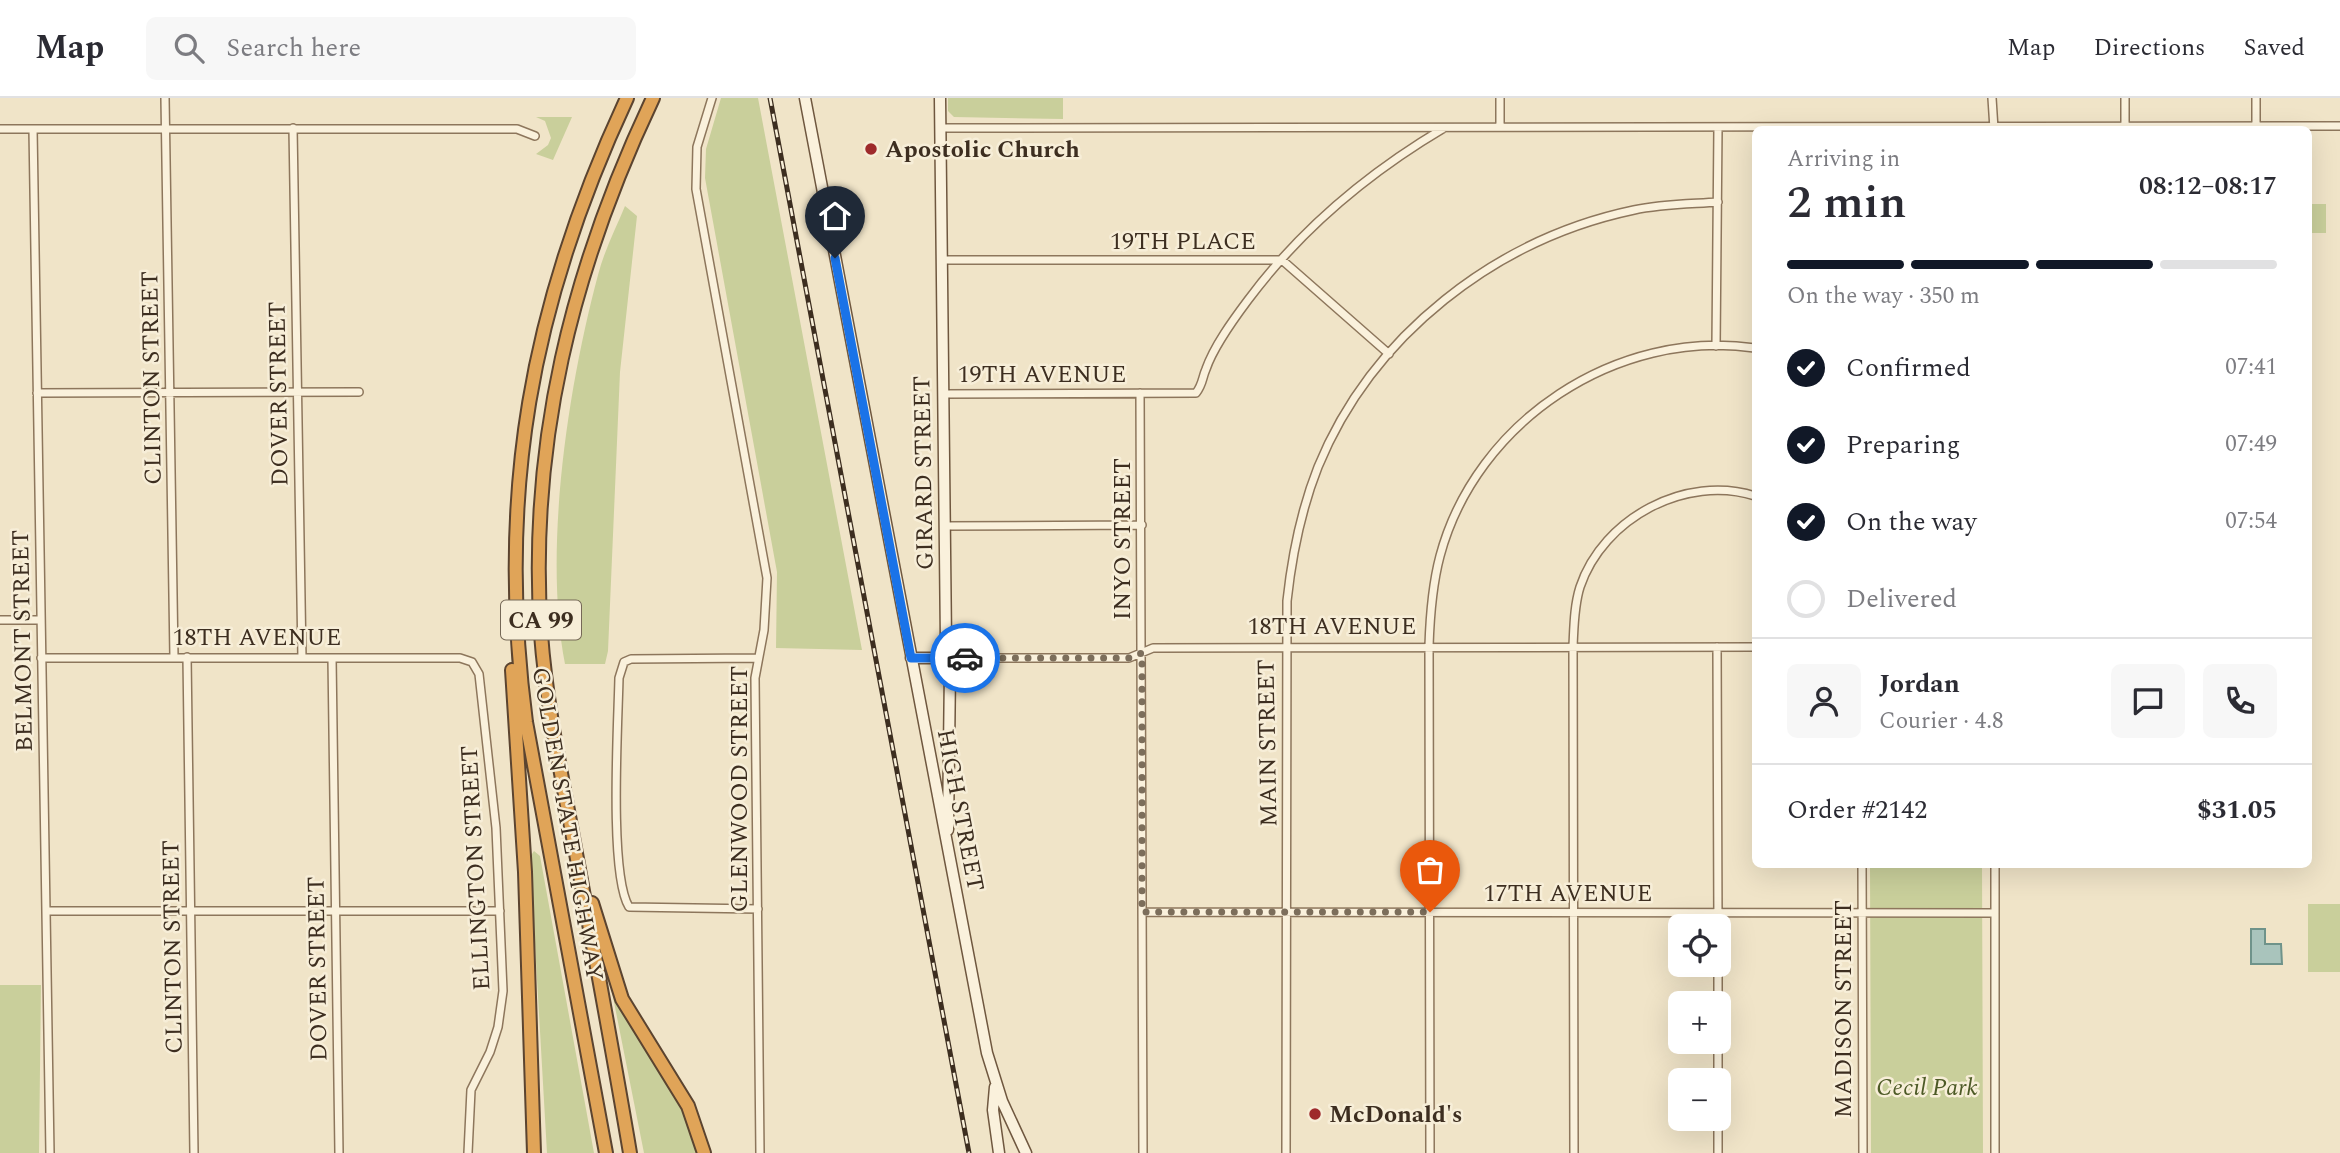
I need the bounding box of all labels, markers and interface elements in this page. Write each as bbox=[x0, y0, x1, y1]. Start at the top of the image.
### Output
search box bbox=[146, 17, 636, 80]
text: Map bbox=[35, 23, 104, 73]
text: Search here bbox=[226, 28, 361, 68]
icon: search bbox=[170, 29, 208, 67]
text: Map bbox=[2007, 30, 2055, 66]
text: Directions bbox=[2093, 30, 2205, 66]
text: Saved bbox=[2243, 30, 2305, 66]
place label: Apostolic Church bbox=[885, 132, 1080, 168]
marker: Apostolic Church bbox=[863, 141, 879, 157]
text: Arriving in bbox=[1787, 142, 1900, 177]
text: 08:12–08:17 bbox=[2139, 166, 2277, 206]
text: 2 min bbox=[1787, 168, 1906, 238]
pin bbox=[805, 186, 865, 258]
icon: home bbox=[816, 197, 854, 235]
street label: 19TH PLACE bbox=[1110, 224, 1256, 260]
street label: CLINTON STREET bbox=[132, 271, 172, 485]
text: On the way · 350 m bbox=[1787, 279, 1980, 314]
street label: DOVER STREET bbox=[259, 301, 299, 487]
text: Confirmed bbox=[1846, 348, 1971, 388]
icon: check bbox=[1787, 349, 1825, 387]
text: 07:41 bbox=[2225, 350, 2277, 385]
street label: 19TH AVENUE bbox=[958, 357, 1126, 393]
street label: GIRARD STREET bbox=[904, 375, 944, 570]
text: Preparing bbox=[1846, 425, 1960, 465]
icon: check bbox=[1787, 426, 1825, 464]
text: 07:49 bbox=[2225, 427, 2277, 462]
street label: INYO STREET bbox=[1105, 458, 1141, 620]
text: On the way bbox=[1846, 502, 1977, 542]
icon: check bbox=[1787, 503, 1825, 541]
text: 07:54 bbox=[2225, 504, 2277, 539]
street label: BELMONT STREET bbox=[3, 529, 43, 753]
text: Delivered bbox=[1846, 579, 1957, 619]
road number: CA 99 bbox=[501, 600, 581, 640]
street label: 18TH AVENUE bbox=[1248, 609, 1416, 645]
street label: 18TH AVENUE bbox=[173, 620, 341, 656]
courier bbox=[930, 623, 1000, 693]
icon: car bbox=[946, 639, 984, 677]
street label: MAIN STREET bbox=[1249, 659, 1287, 827]
street label: GOLDEN STATE HIGHWAY bbox=[522, 664, 612, 984]
button: person bbox=[1787, 664, 1861, 738]
text: Jordan bbox=[1879, 664, 1960, 704]
button: chat bbox=[2111, 664, 2185, 738]
button: phone bbox=[2203, 664, 2277, 738]
street label: GLENWOOD STREET bbox=[722, 666, 758, 912]
text: Courier · 4.8 bbox=[1879, 704, 2004, 739]
street label: HIGH STREET bbox=[927, 726, 993, 895]
street label: ELLINGTON STREET bbox=[452, 744, 500, 991]
text: Order #2142 bbox=[1787, 790, 1927, 830]
text: $31.05 bbox=[2197, 790, 2277, 830]
street label: CLINTON STREET bbox=[153, 840, 193, 1054]
pin bbox=[1400, 840, 1460, 912]
icon: bag bbox=[1411, 851, 1449, 889]
street label: DOVER STREET bbox=[298, 876, 338, 1062]
street label: 17TH AVENUE bbox=[1484, 876, 1652, 912]
street label: MADISON STREET bbox=[1826, 900, 1862, 1118]
map controls bbox=[1668, 914, 1731, 1131]
button: locate bbox=[1668, 914, 1731, 977]
button: + bbox=[1668, 991, 1731, 1054]
button: − bbox=[1668, 1068, 1731, 1131]
park label: Cecil Park bbox=[1876, 1070, 1978, 1106]
place label: McDonald's bbox=[1329, 1097, 1462, 1133]
marker: McDonald's bbox=[1307, 1106, 1323, 1122]

